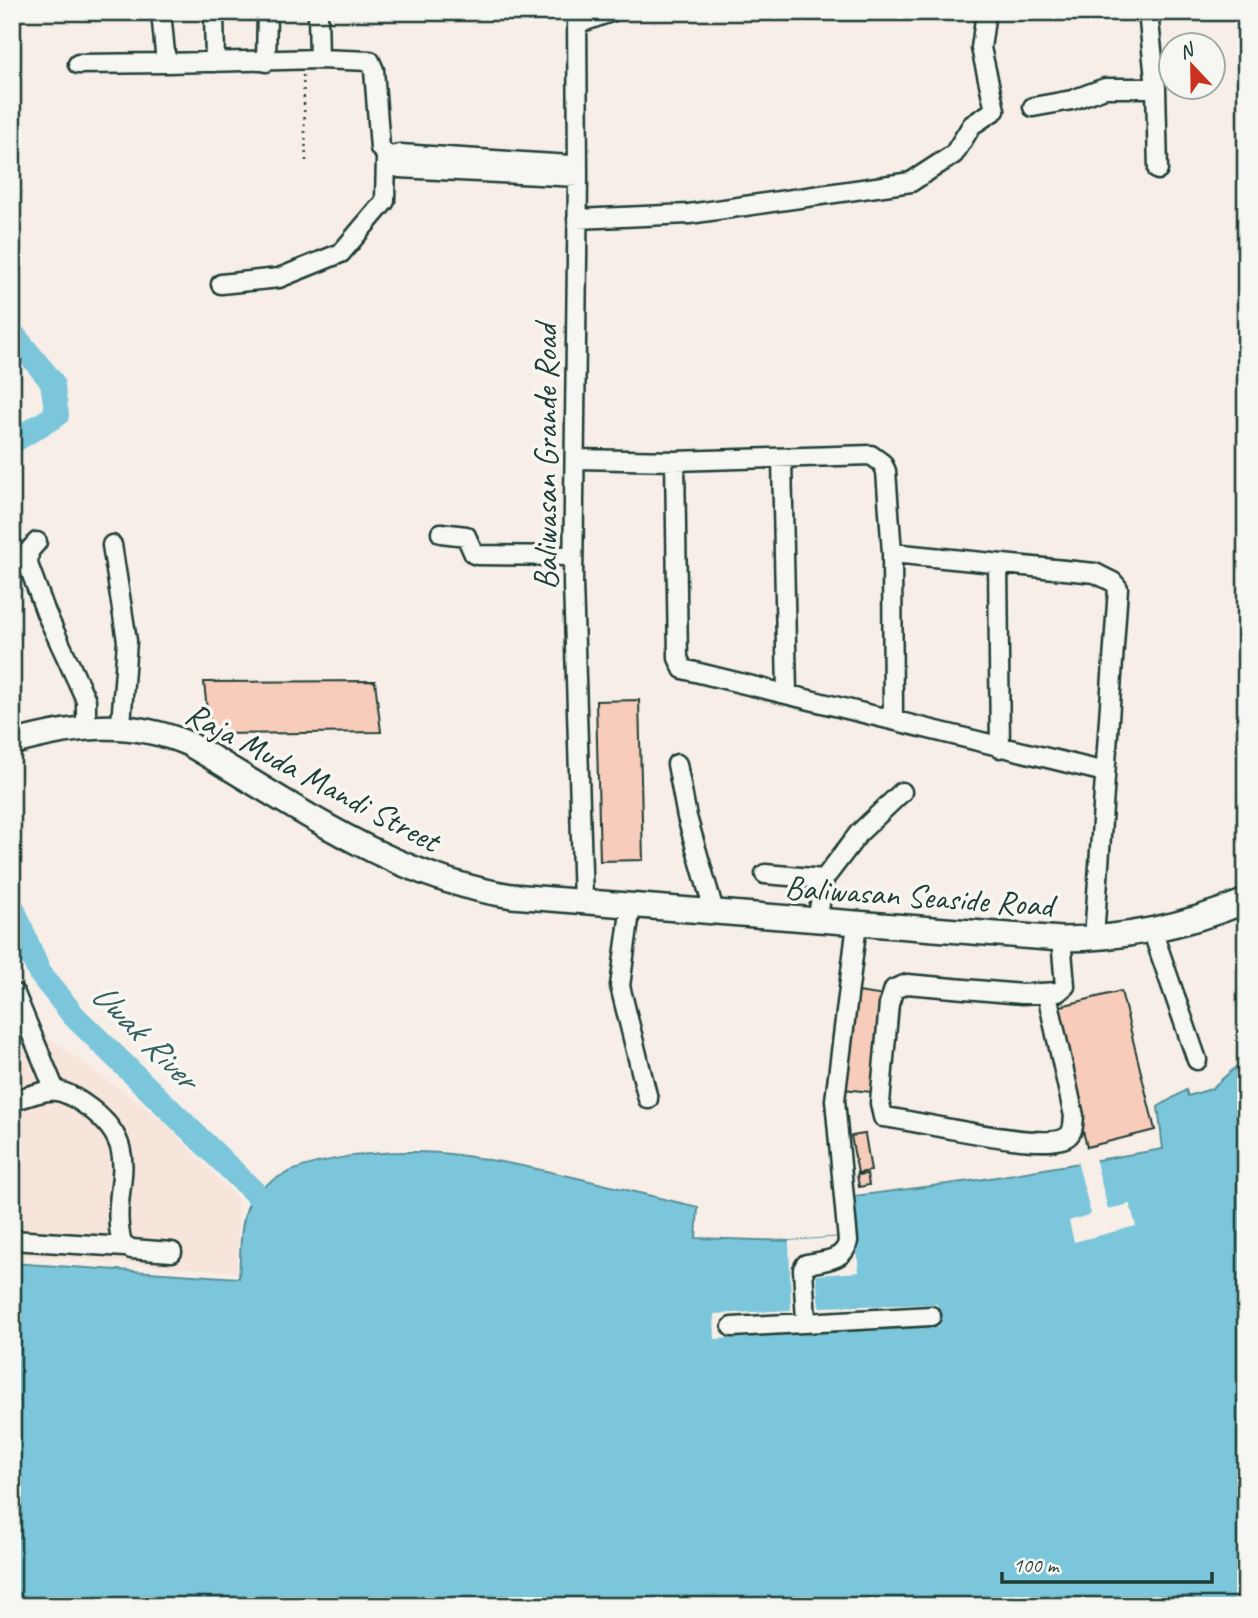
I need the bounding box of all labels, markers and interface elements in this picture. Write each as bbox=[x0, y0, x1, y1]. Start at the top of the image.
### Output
north arrow bbox=[1156, 32, 1226, 102]
text: N bbox=[1176, 37, 1199, 64]
street label: Baliwasan Grande Road bbox=[525, 319, 567, 590]
street label: Raja Muda Mandi Street bbox=[178, 692, 449, 863]
street label: Baliwasan Seaside Road bbox=[784, 866, 1059, 927]
water label: Uwak River bbox=[82, 973, 212, 1103]
scale bar bbox=[1002, 1541, 1212, 1585]
text: 100 m bbox=[1013, 1552, 1060, 1578]

